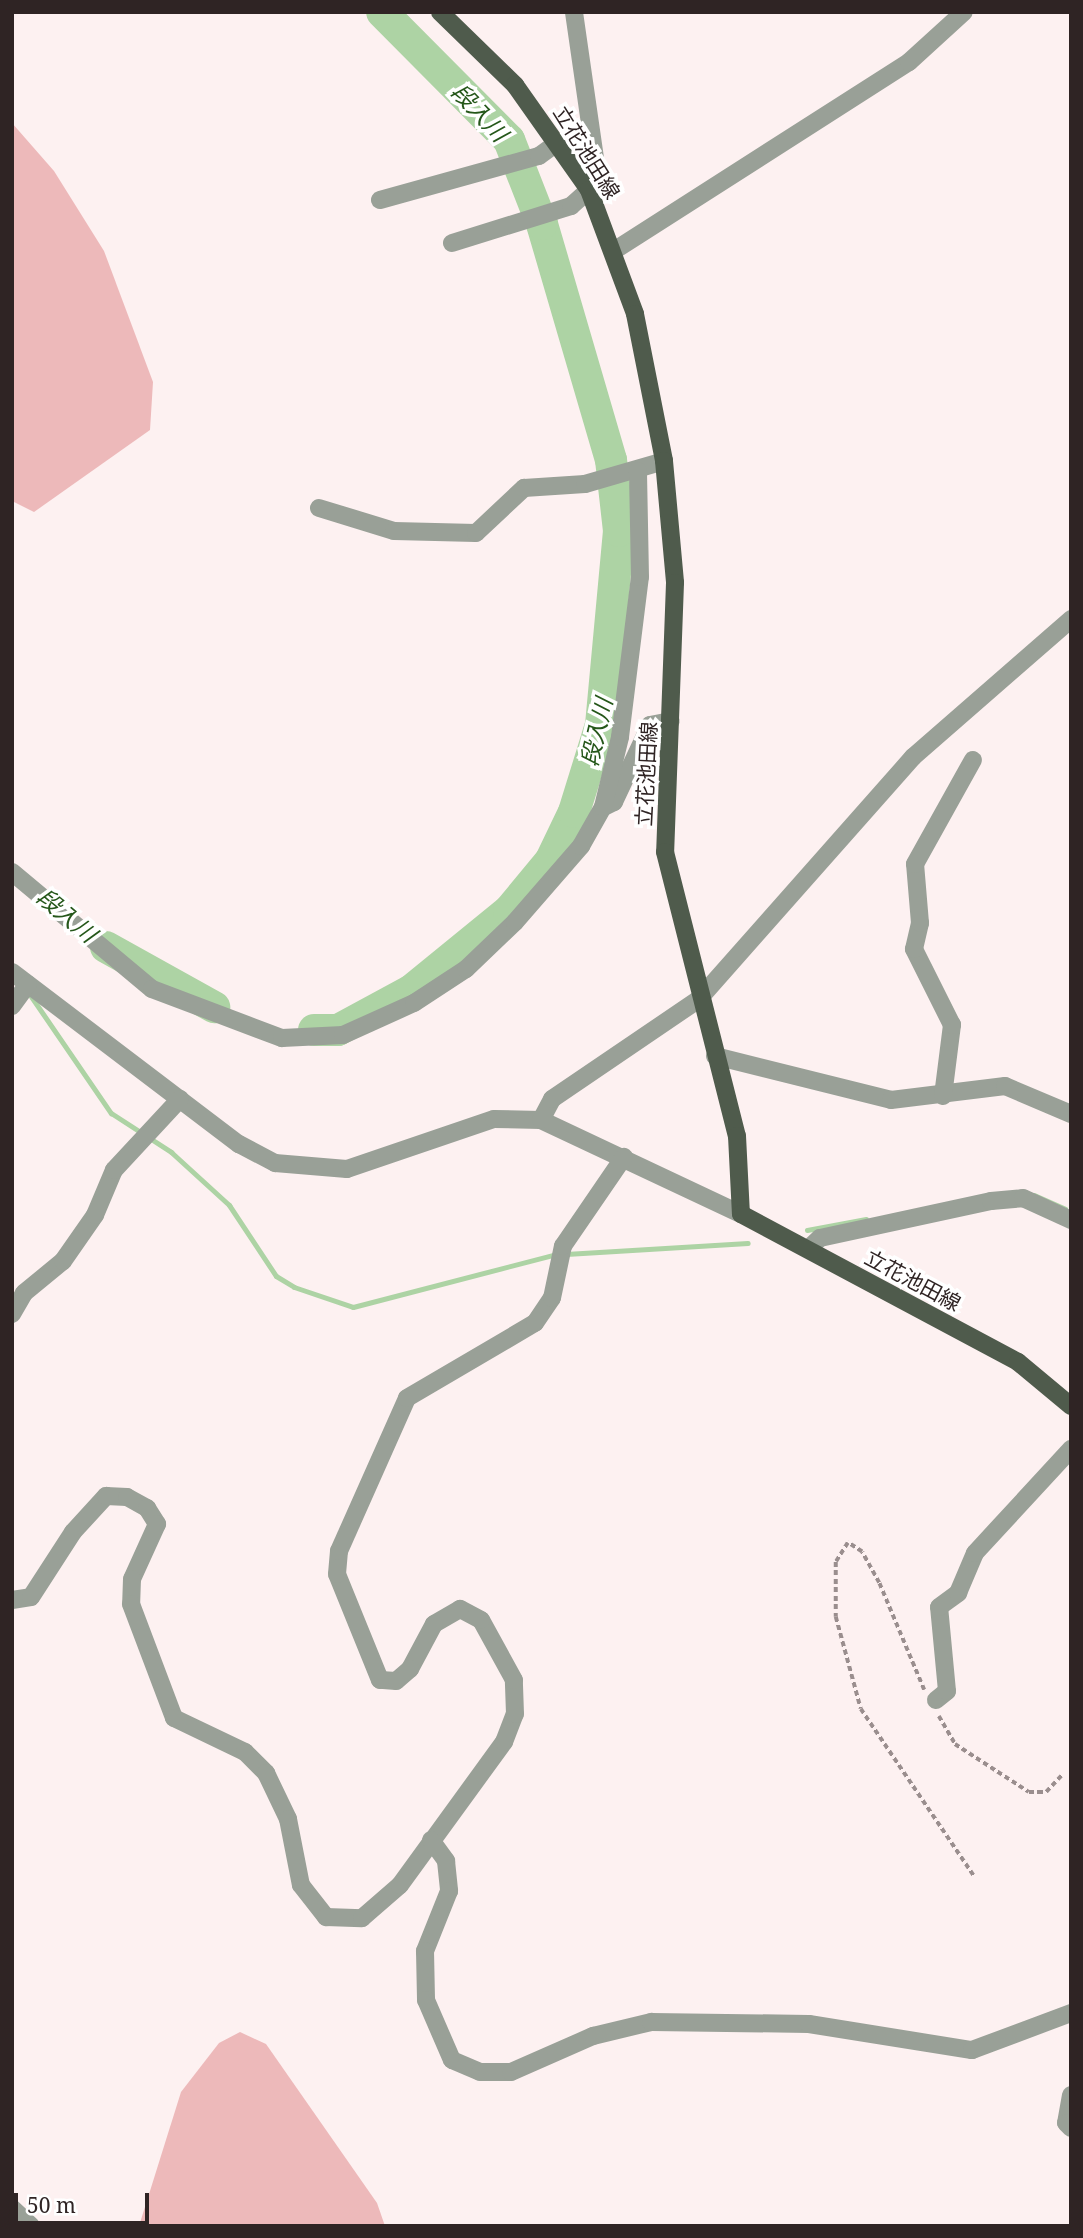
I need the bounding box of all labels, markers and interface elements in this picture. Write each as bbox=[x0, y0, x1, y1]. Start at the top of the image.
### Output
water label: 段入川 bbox=[446, 77, 514, 147]
street label: 立花池田線 bbox=[548, 101, 626, 203]
water label: 段入川 bbox=[575, 695, 617, 769]
street label: 立花池田線 bbox=[631, 721, 661, 827]
water label: 段入川 bbox=[32, 882, 102, 948]
street label: 立花池田線 bbox=[861, 1244, 965, 1316]
scale bar bbox=[18, 2178, 152, 2222]
text: 50 m bbox=[27, 2191, 76, 2219]

